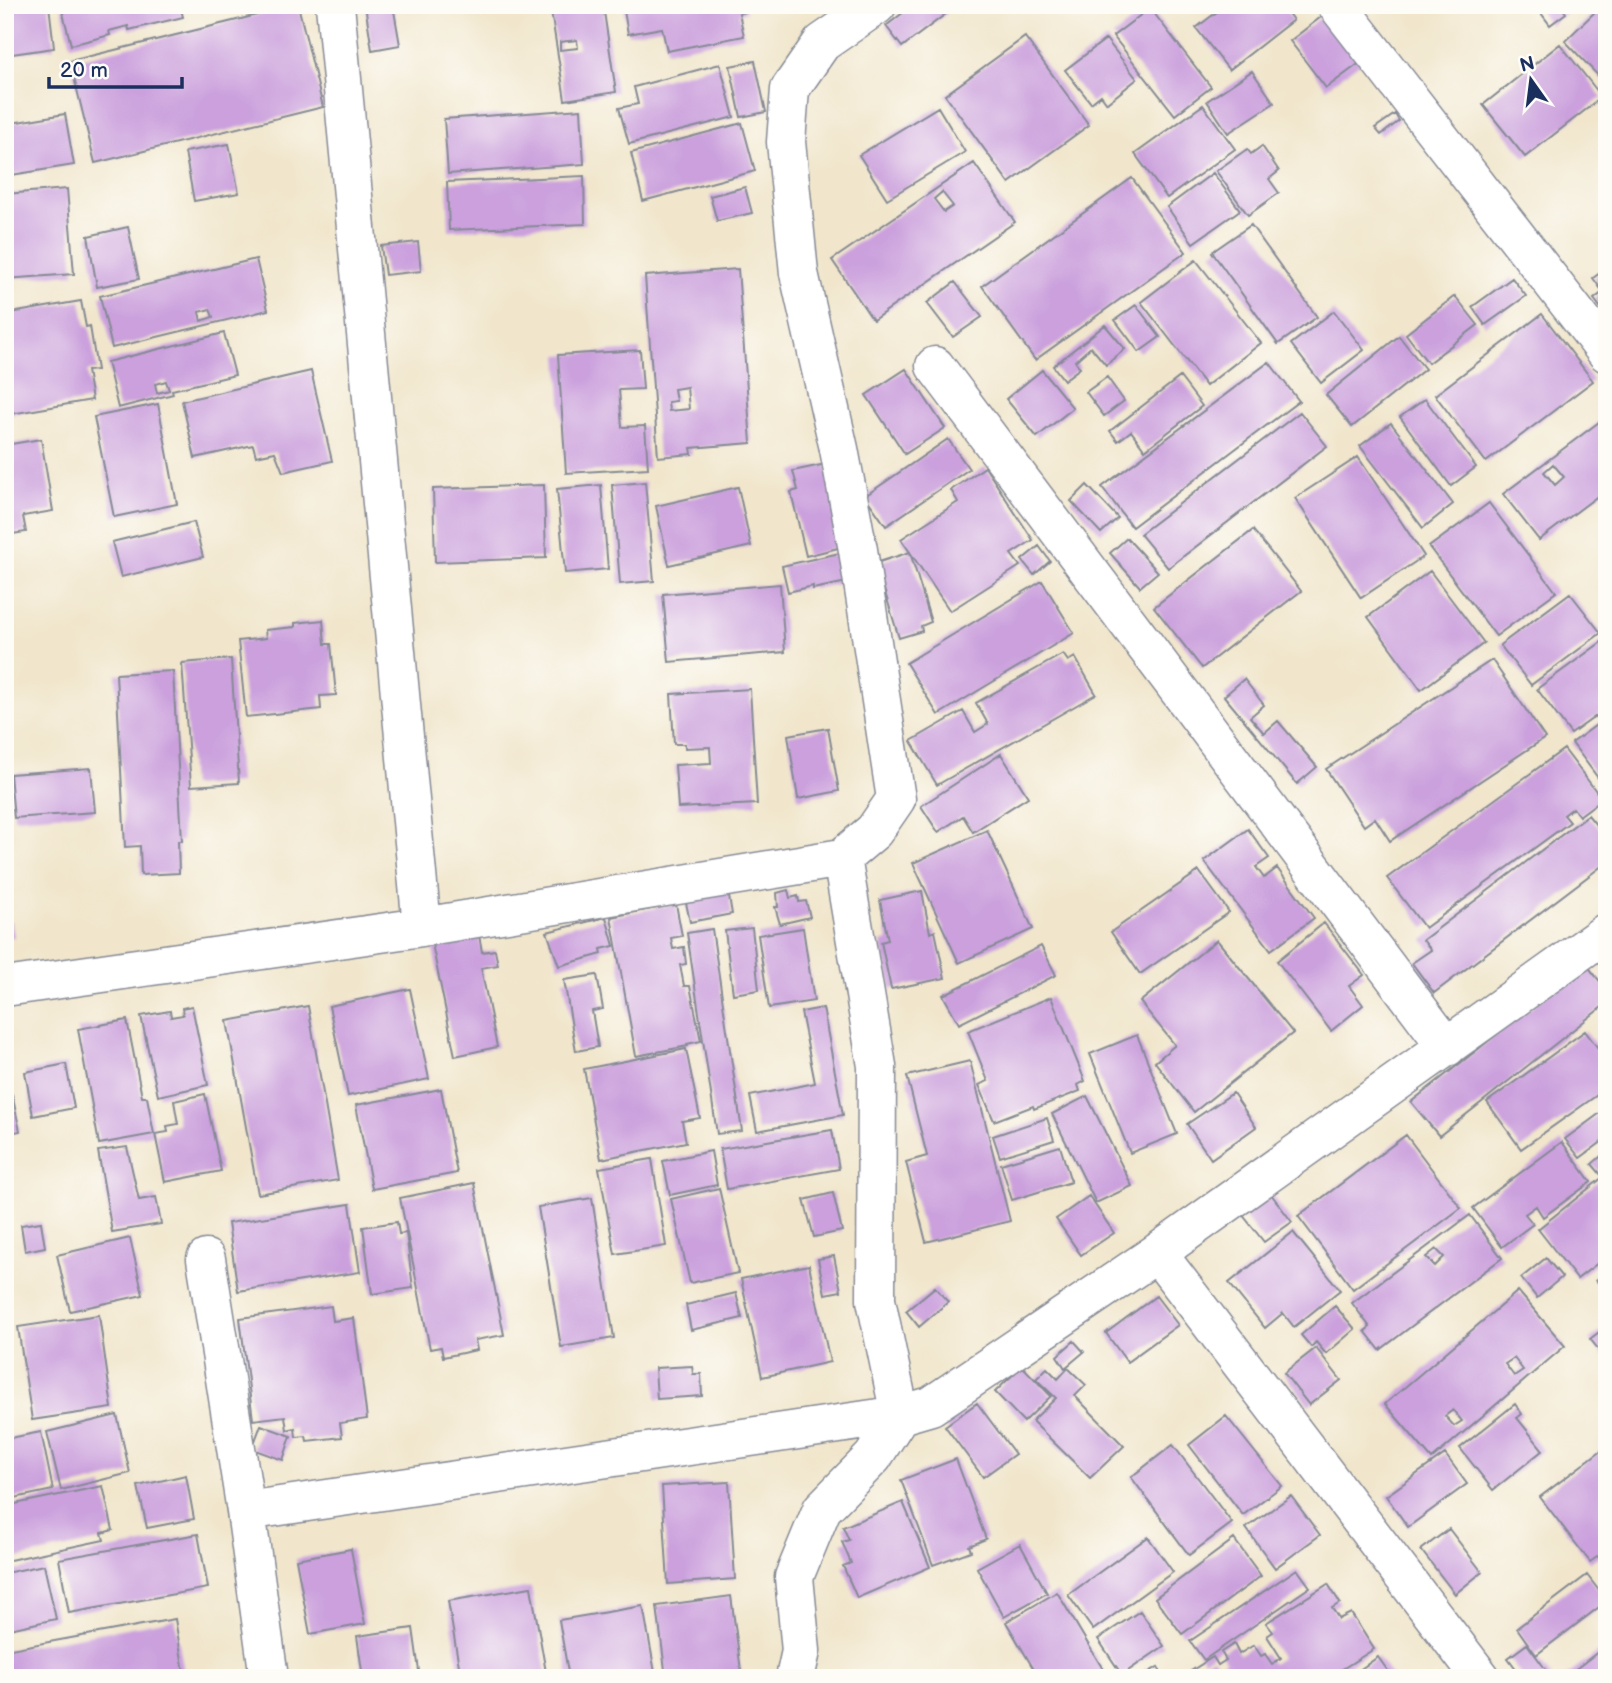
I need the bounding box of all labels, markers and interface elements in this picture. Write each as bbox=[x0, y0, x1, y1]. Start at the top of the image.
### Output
scale bar bbox=[49, 46, 182, 90]
north arrow bbox=[1496, 46, 1566, 116]
text: N bbox=[1518, 52, 1537, 78]
text: 20 m bbox=[60, 58, 108, 83]

